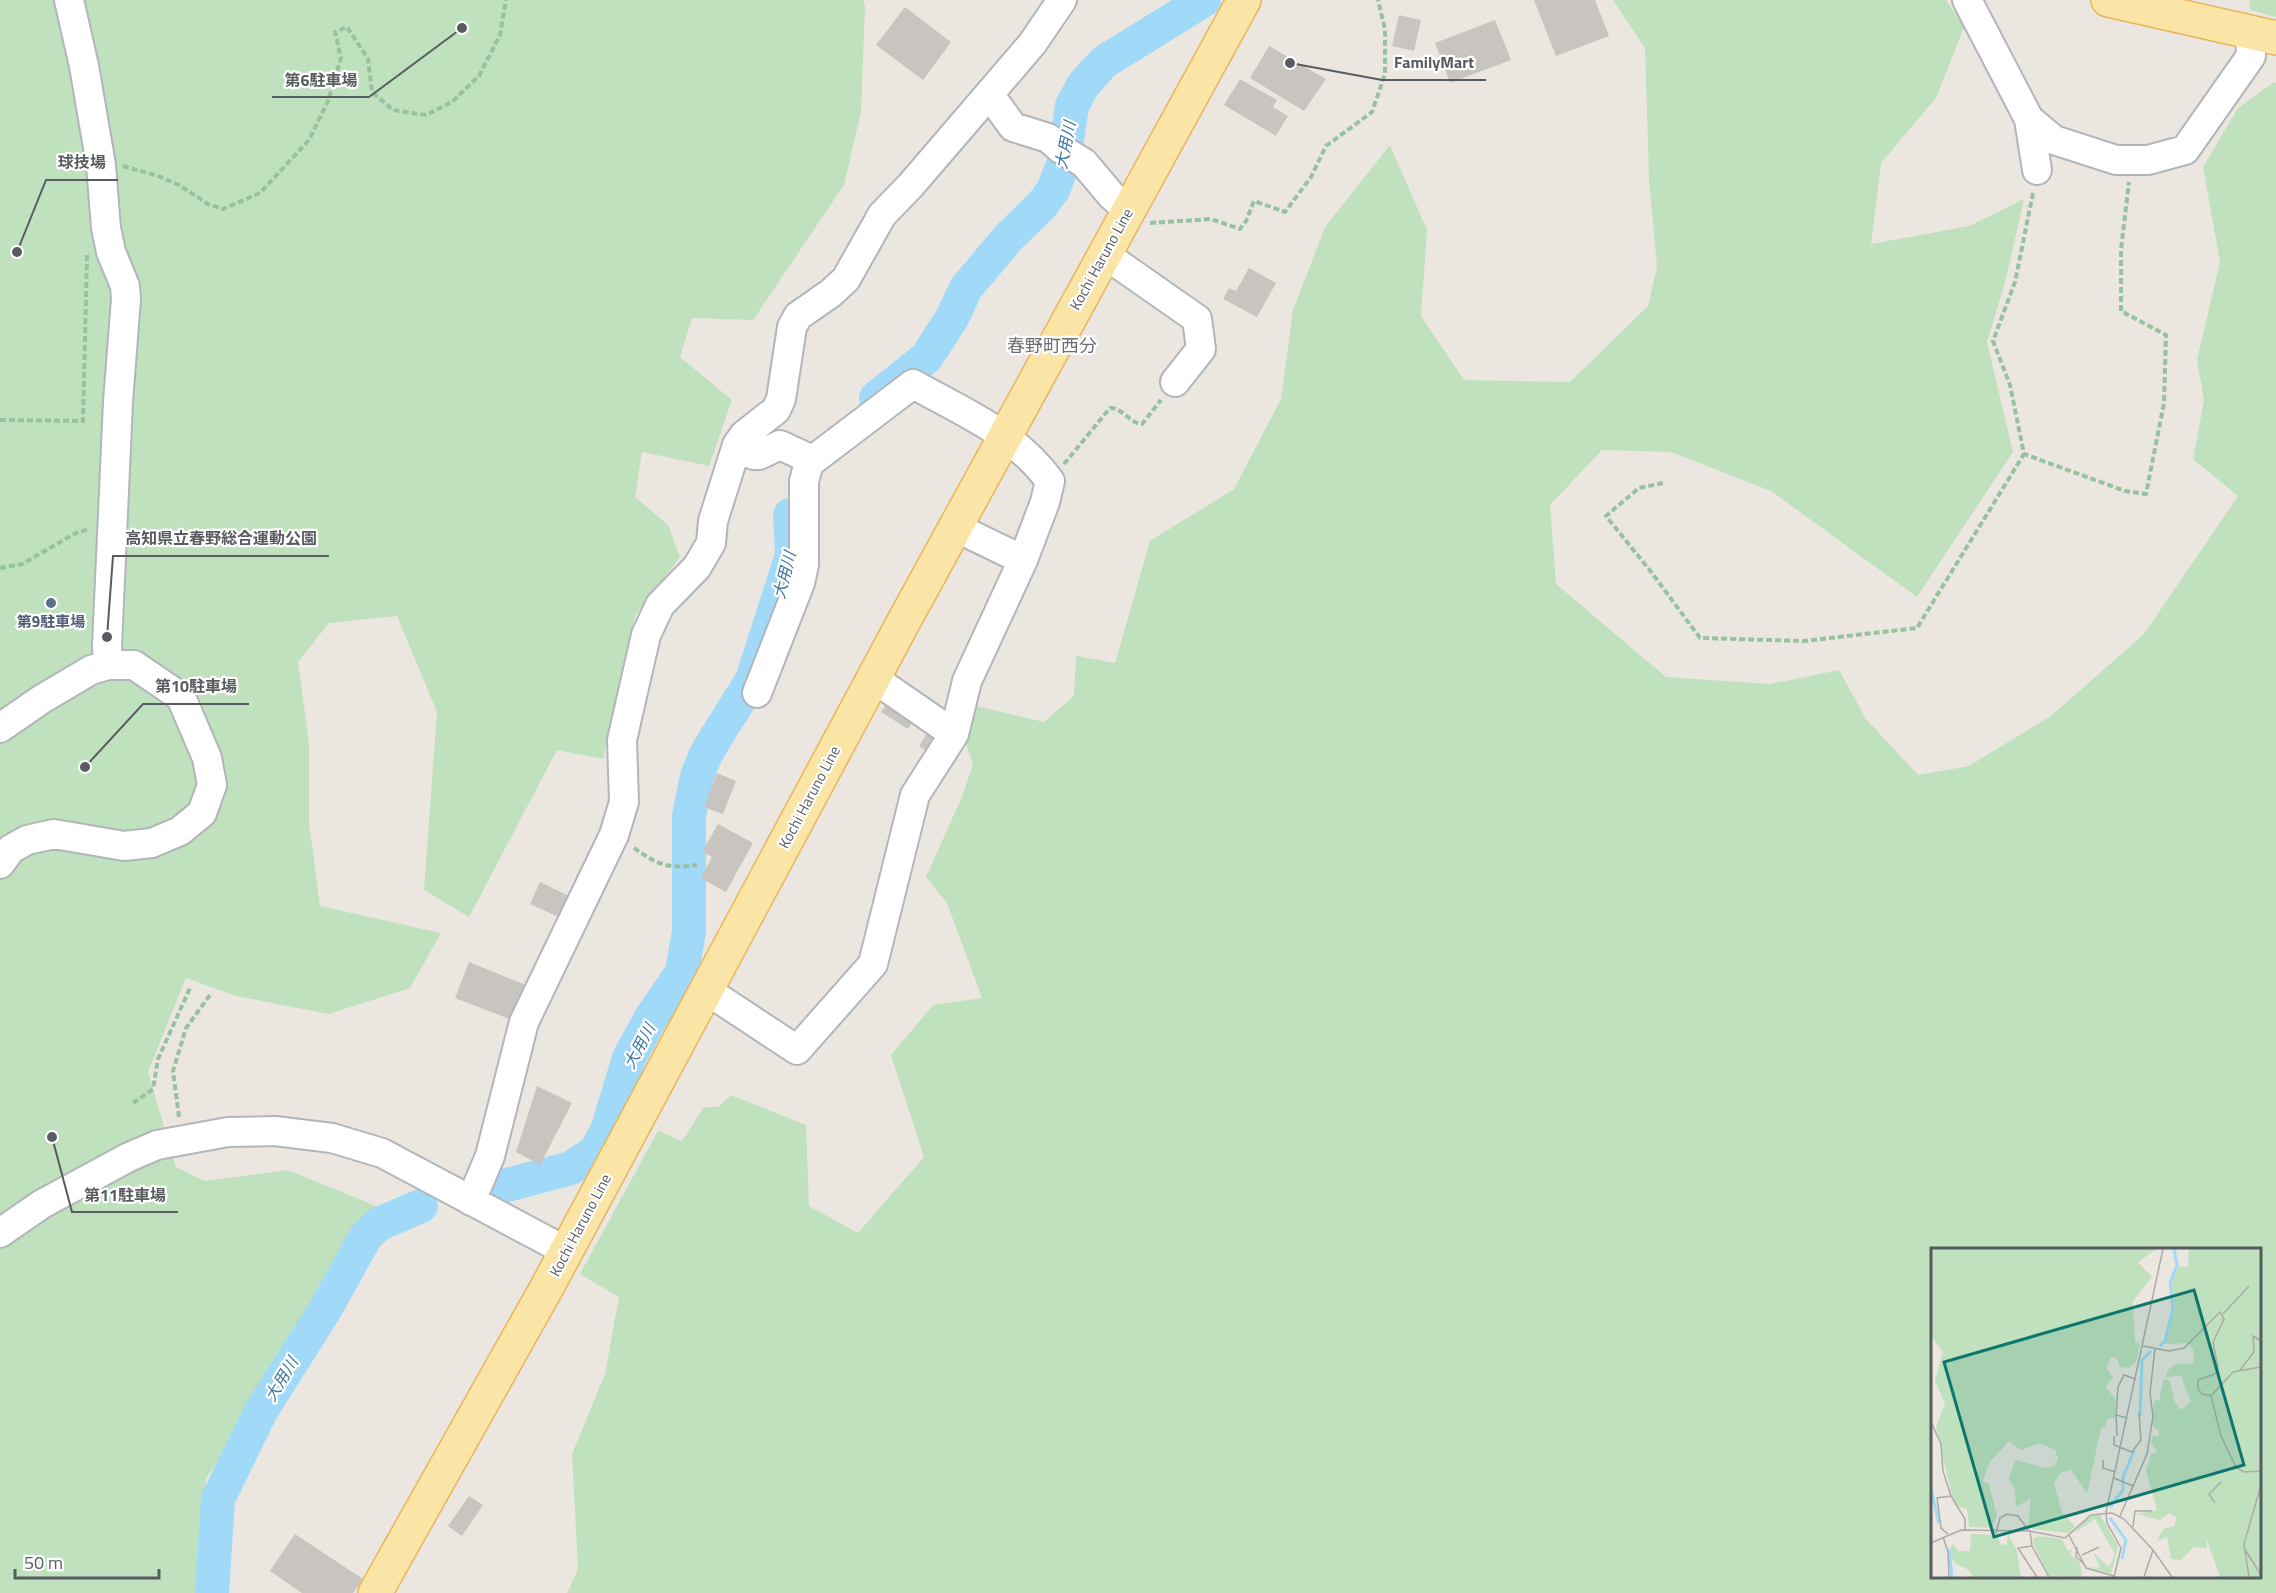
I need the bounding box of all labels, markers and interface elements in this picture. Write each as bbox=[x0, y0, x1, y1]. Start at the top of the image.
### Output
callout: FamilyMart bbox=[1382, 46, 1486, 80]
text: FamilyMart bbox=[1394, 50, 1474, 74]
callout: 第6駐車場 bbox=[272, 63, 369, 97]
text: 第6駐車場 bbox=[285, 68, 357, 92]
water label: 大用川 bbox=[1049, 117, 1082, 171]
callout: 球技場 bbox=[46, 146, 118, 180]
text: 球技場 bbox=[58, 150, 106, 174]
street label: Kochi Haruno Line bbox=[1063, 204, 1139, 314]
district label: 春野町西分 bbox=[1007, 332, 1097, 359]
callout: 高知県立春野総合運動公園 bbox=[113, 522, 329, 556]
text: 高知県立春野総合運動公園 bbox=[125, 526, 317, 550]
water label: 大用川 bbox=[767, 547, 802, 601]
marker: 第9駐車場 bbox=[44, 596, 58, 610]
place label: 第9駐車場 bbox=[17, 610, 85, 633]
callout: 第10駐車場 bbox=[143, 670, 249, 704]
text: 第10駐車場 bbox=[155, 674, 237, 698]
street label: Kochi Haruno Line bbox=[772, 741, 846, 853]
water label: 大用川 bbox=[617, 1017, 662, 1073]
street label: Kochi Haruno Line bbox=[543, 1169, 617, 1281]
callout: 第11駐車場 bbox=[72, 1178, 178, 1212]
text: 第11駐車場 bbox=[84, 1183, 166, 1207]
inset map bbox=[1931, 1248, 2261, 1578]
water label: 大用川 bbox=[258, 1351, 305, 1406]
scale bar bbox=[15, 1542, 159, 1580]
text: 50 m bbox=[24, 1549, 63, 1576]

